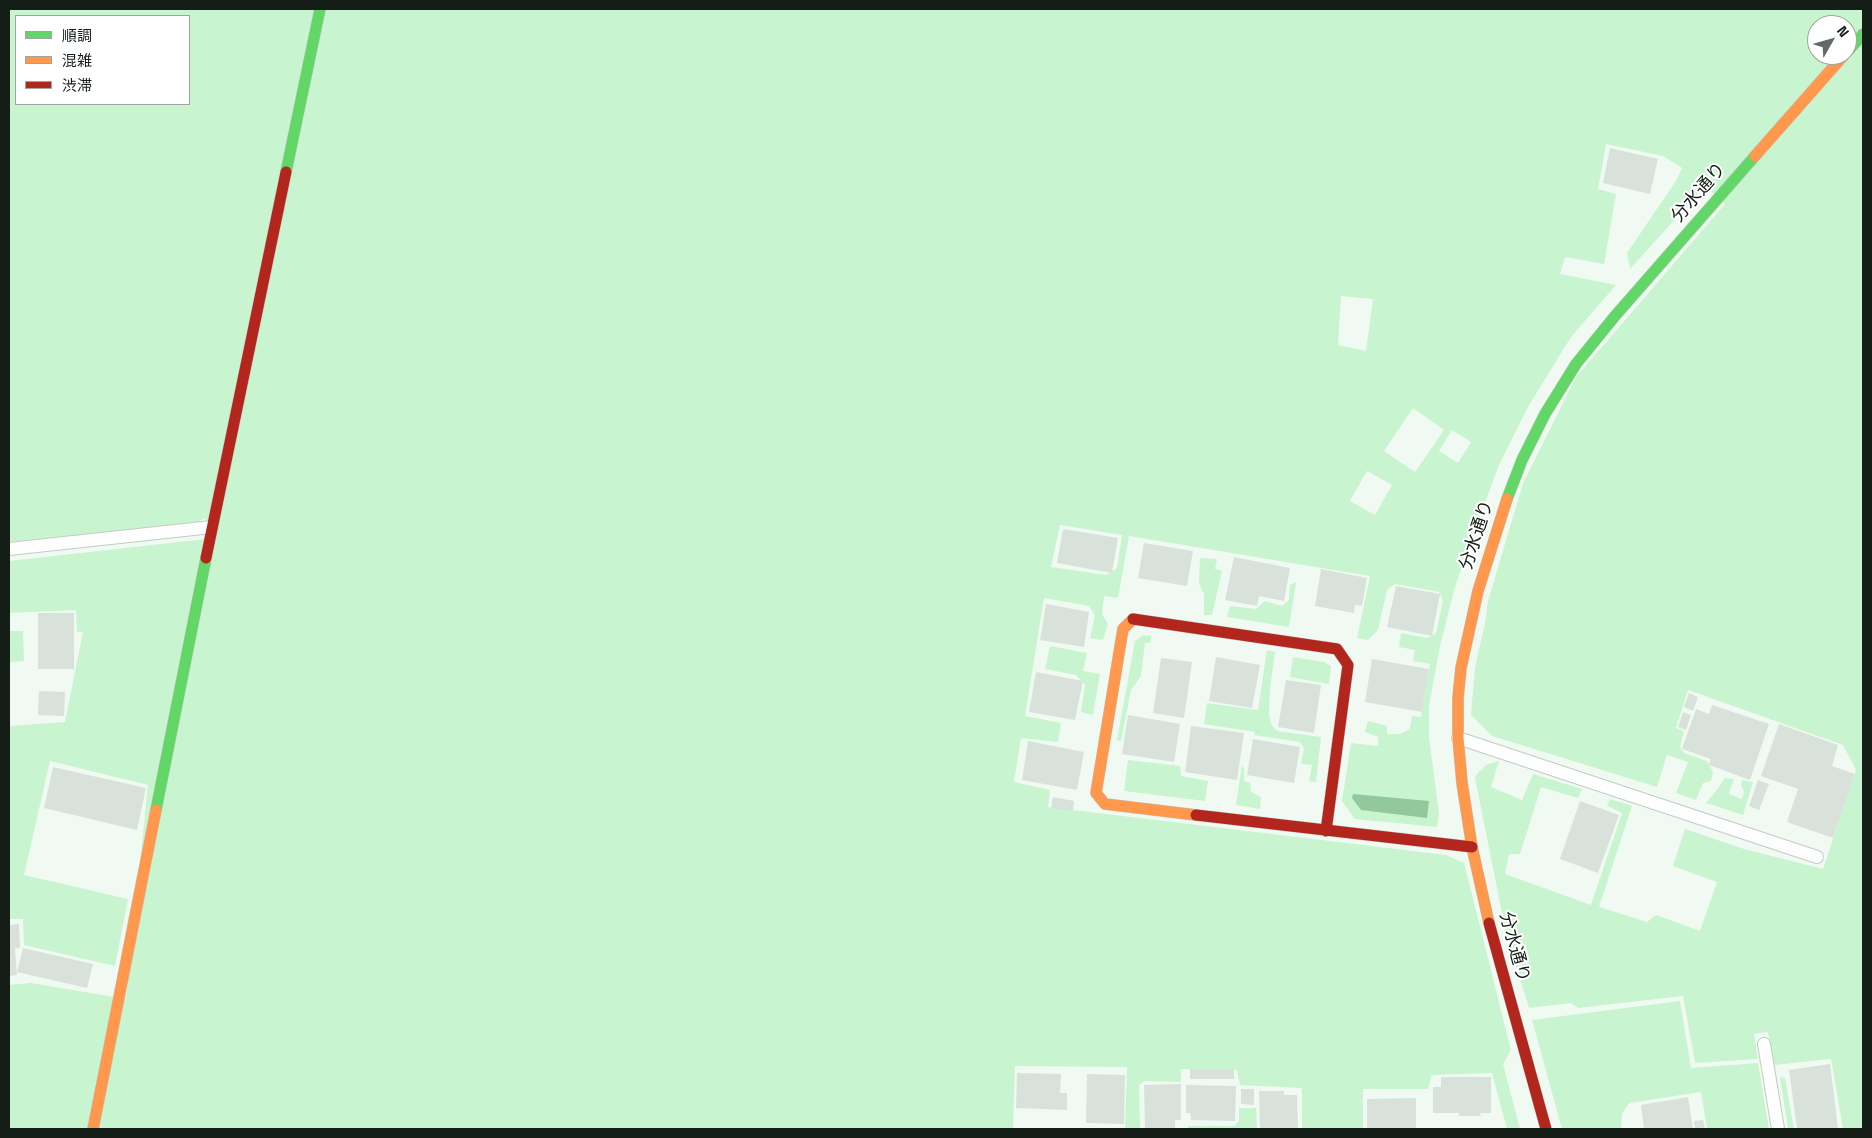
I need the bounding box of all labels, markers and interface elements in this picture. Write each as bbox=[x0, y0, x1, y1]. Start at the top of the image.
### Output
legend bbox=[15, 15, 190, 105]
north arrow bbox=[1807, 15, 1857, 65]
text: N bbox=[1833, 22, 1853, 41]
text: 順調 bbox=[62, 26, 92, 45]
text: 混雑 bbox=[62, 51, 92, 70]
text: 渋滞 bbox=[62, 76, 92, 95]
street label: 分水通り bbox=[1667, 159, 1731, 227]
street label: 分水通り bbox=[1456, 497, 1498, 573]
street label: 分水通り bbox=[1494, 909, 1534, 985]

